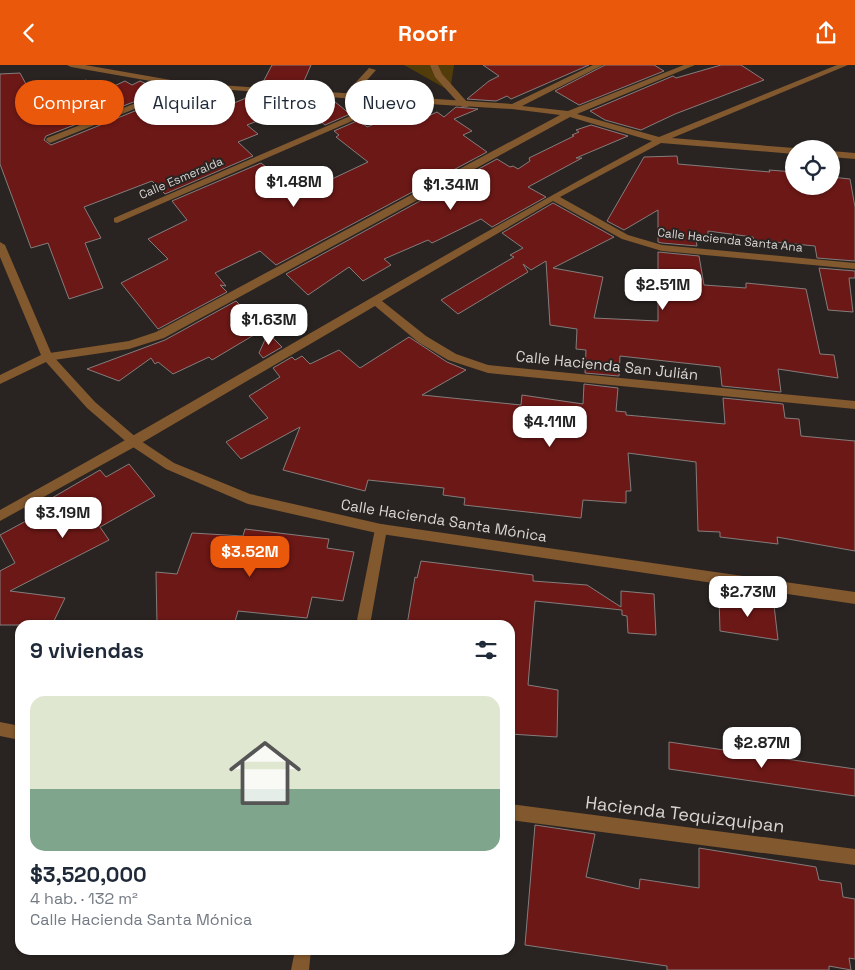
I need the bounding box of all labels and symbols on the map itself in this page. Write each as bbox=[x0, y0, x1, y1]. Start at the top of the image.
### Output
street label: Calle Esmeralda bbox=[136, 153, 226, 203]
pin: $1.48M bbox=[253, 165, 335, 208]
pin: $1.34M bbox=[410, 169, 492, 211]
street label: Calle Hacienda Santa Ana bbox=[656, 224, 804, 256]
pin: $2.51M bbox=[622, 269, 704, 311]
pin: $1.63M bbox=[228, 303, 310, 346]
street label: Calle Hacienda San Julián bbox=[515, 346, 699, 384]
pin: $4.11M bbox=[509, 405, 591, 448]
street label: Calle Hacienda Santa Mónica bbox=[340, 494, 549, 546]
pin: $3.19M bbox=[22, 497, 104, 539]
pin: $3.52M bbox=[209, 535, 291, 578]
pin: $2.73M bbox=[707, 575, 789, 618]
pin: $2.87M bbox=[721, 727, 803, 769]
street label: Hacienda Tequizquipan bbox=[584, 790, 786, 838]

